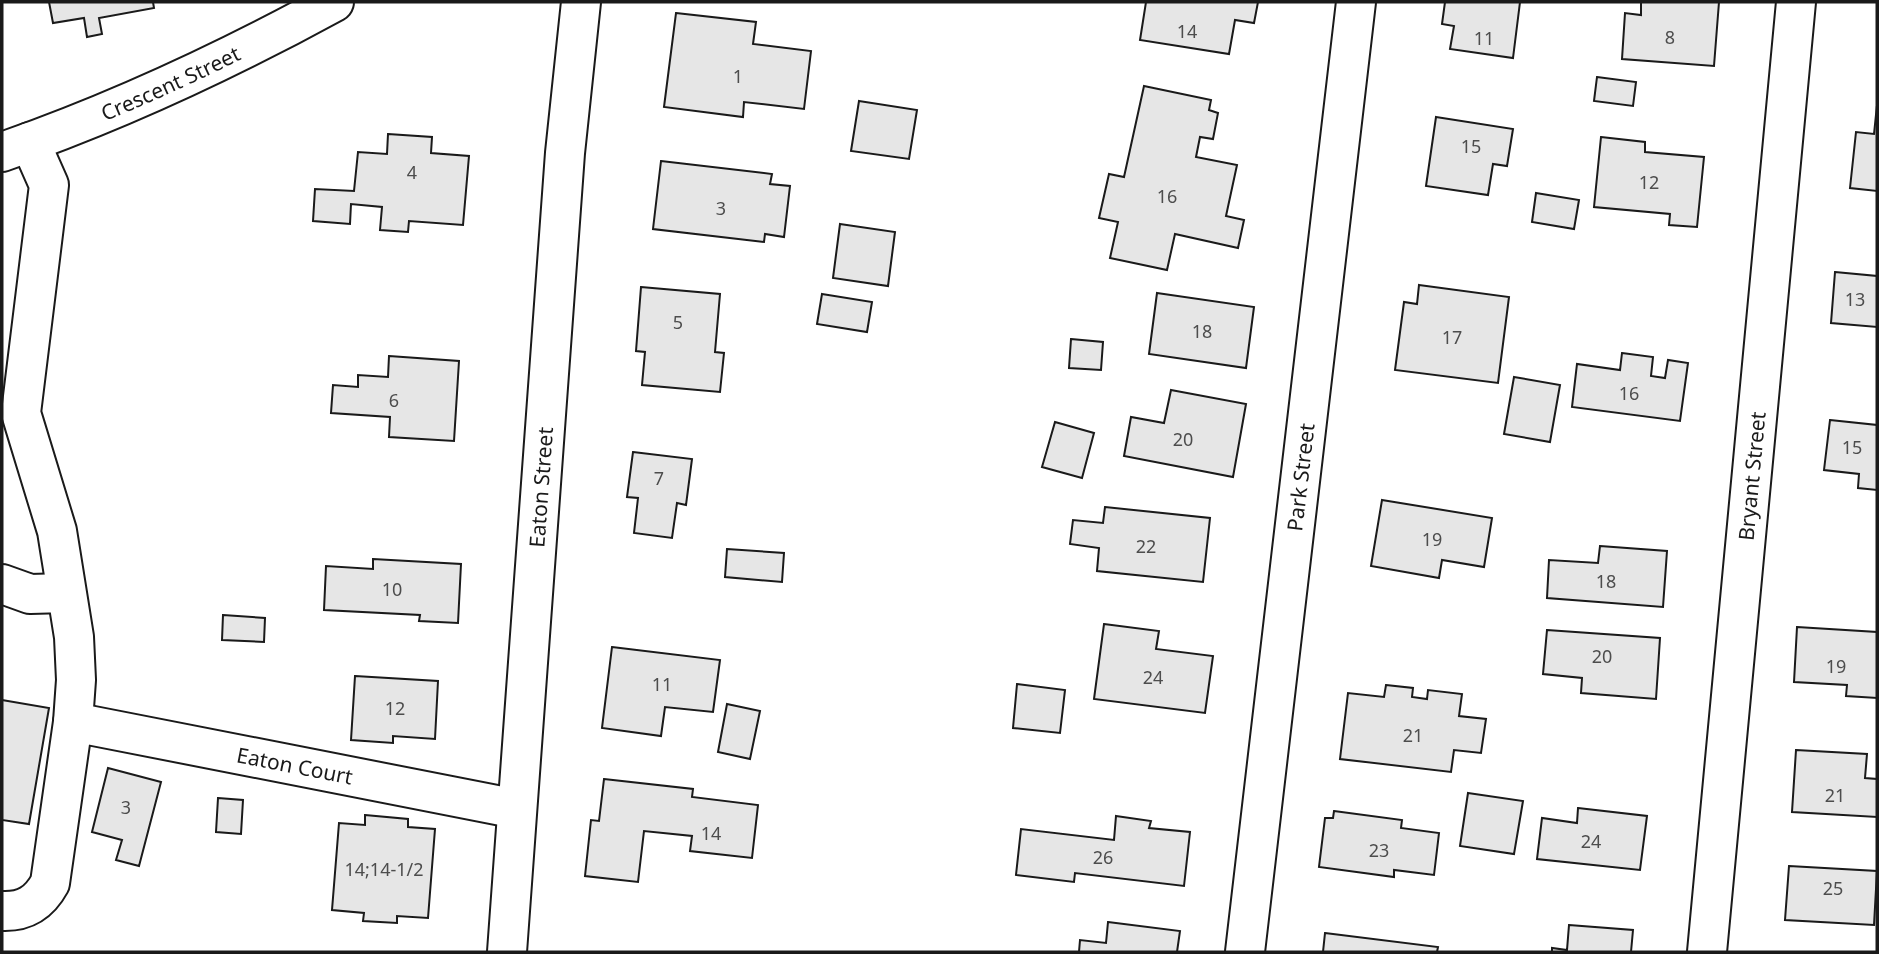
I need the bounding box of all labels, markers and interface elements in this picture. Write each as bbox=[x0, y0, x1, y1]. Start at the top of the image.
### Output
house number: 14 bbox=[1177, 19, 1197, 43]
house number: 8 bbox=[1665, 25, 1675, 49]
house number: 11 bbox=[1474, 26, 1494, 50]
street label: Crescent Street bbox=[97, 39, 245, 127]
house number: 1 bbox=[733, 64, 743, 88]
house number: 15 bbox=[1461, 134, 1481, 158]
house number: 4 bbox=[407, 160, 417, 184]
house number: 12 bbox=[1639, 170, 1659, 194]
house number: 16 bbox=[1157, 184, 1177, 208]
house number: 3 bbox=[716, 196, 726, 220]
house number: 13 bbox=[1845, 287, 1865, 311]
house number: 5 bbox=[673, 310, 683, 334]
house number: 18 bbox=[1192, 319, 1212, 343]
house number: 17 bbox=[1442, 325, 1462, 349]
house number: 16 bbox=[1619, 381, 1639, 405]
house number: 6 bbox=[389, 388, 399, 412]
street label: Bryant Street bbox=[1732, 410, 1772, 542]
street label: Park Street bbox=[1280, 421, 1321, 533]
street label: Eaton Street bbox=[522, 425, 559, 549]
house number: 20 bbox=[1173, 427, 1193, 451]
house number: 15 bbox=[1842, 435, 1862, 459]
house number: 7 bbox=[654, 466, 664, 490]
house number: 19 bbox=[1422, 527, 1442, 551]
house number: 22 bbox=[1136, 534, 1156, 558]
house number: 18 bbox=[1596, 569, 1616, 593]
house number: 10 bbox=[382, 577, 402, 601]
house number: 20 bbox=[1592, 644, 1612, 668]
house number: 19 bbox=[1826, 654, 1846, 678]
house number: 24 bbox=[1143, 665, 1163, 689]
house number: 11 bbox=[652, 672, 672, 696]
house number: 12 bbox=[385, 696, 405, 720]
house number: 21 bbox=[1403, 723, 1423, 747]
street label: Eaton Court bbox=[234, 740, 356, 791]
house number: 21 bbox=[1825, 783, 1845, 807]
house number: 3 bbox=[121, 795, 131, 819]
house number: 14 bbox=[701, 821, 721, 845]
house number: 24 bbox=[1581, 829, 1601, 853]
house number: 23 bbox=[1369, 838, 1389, 862]
house number: 26 bbox=[1093, 845, 1113, 869]
house number: 14;14-1/2 bbox=[344, 857, 424, 881]
house number: 25 bbox=[1823, 876, 1843, 900]

